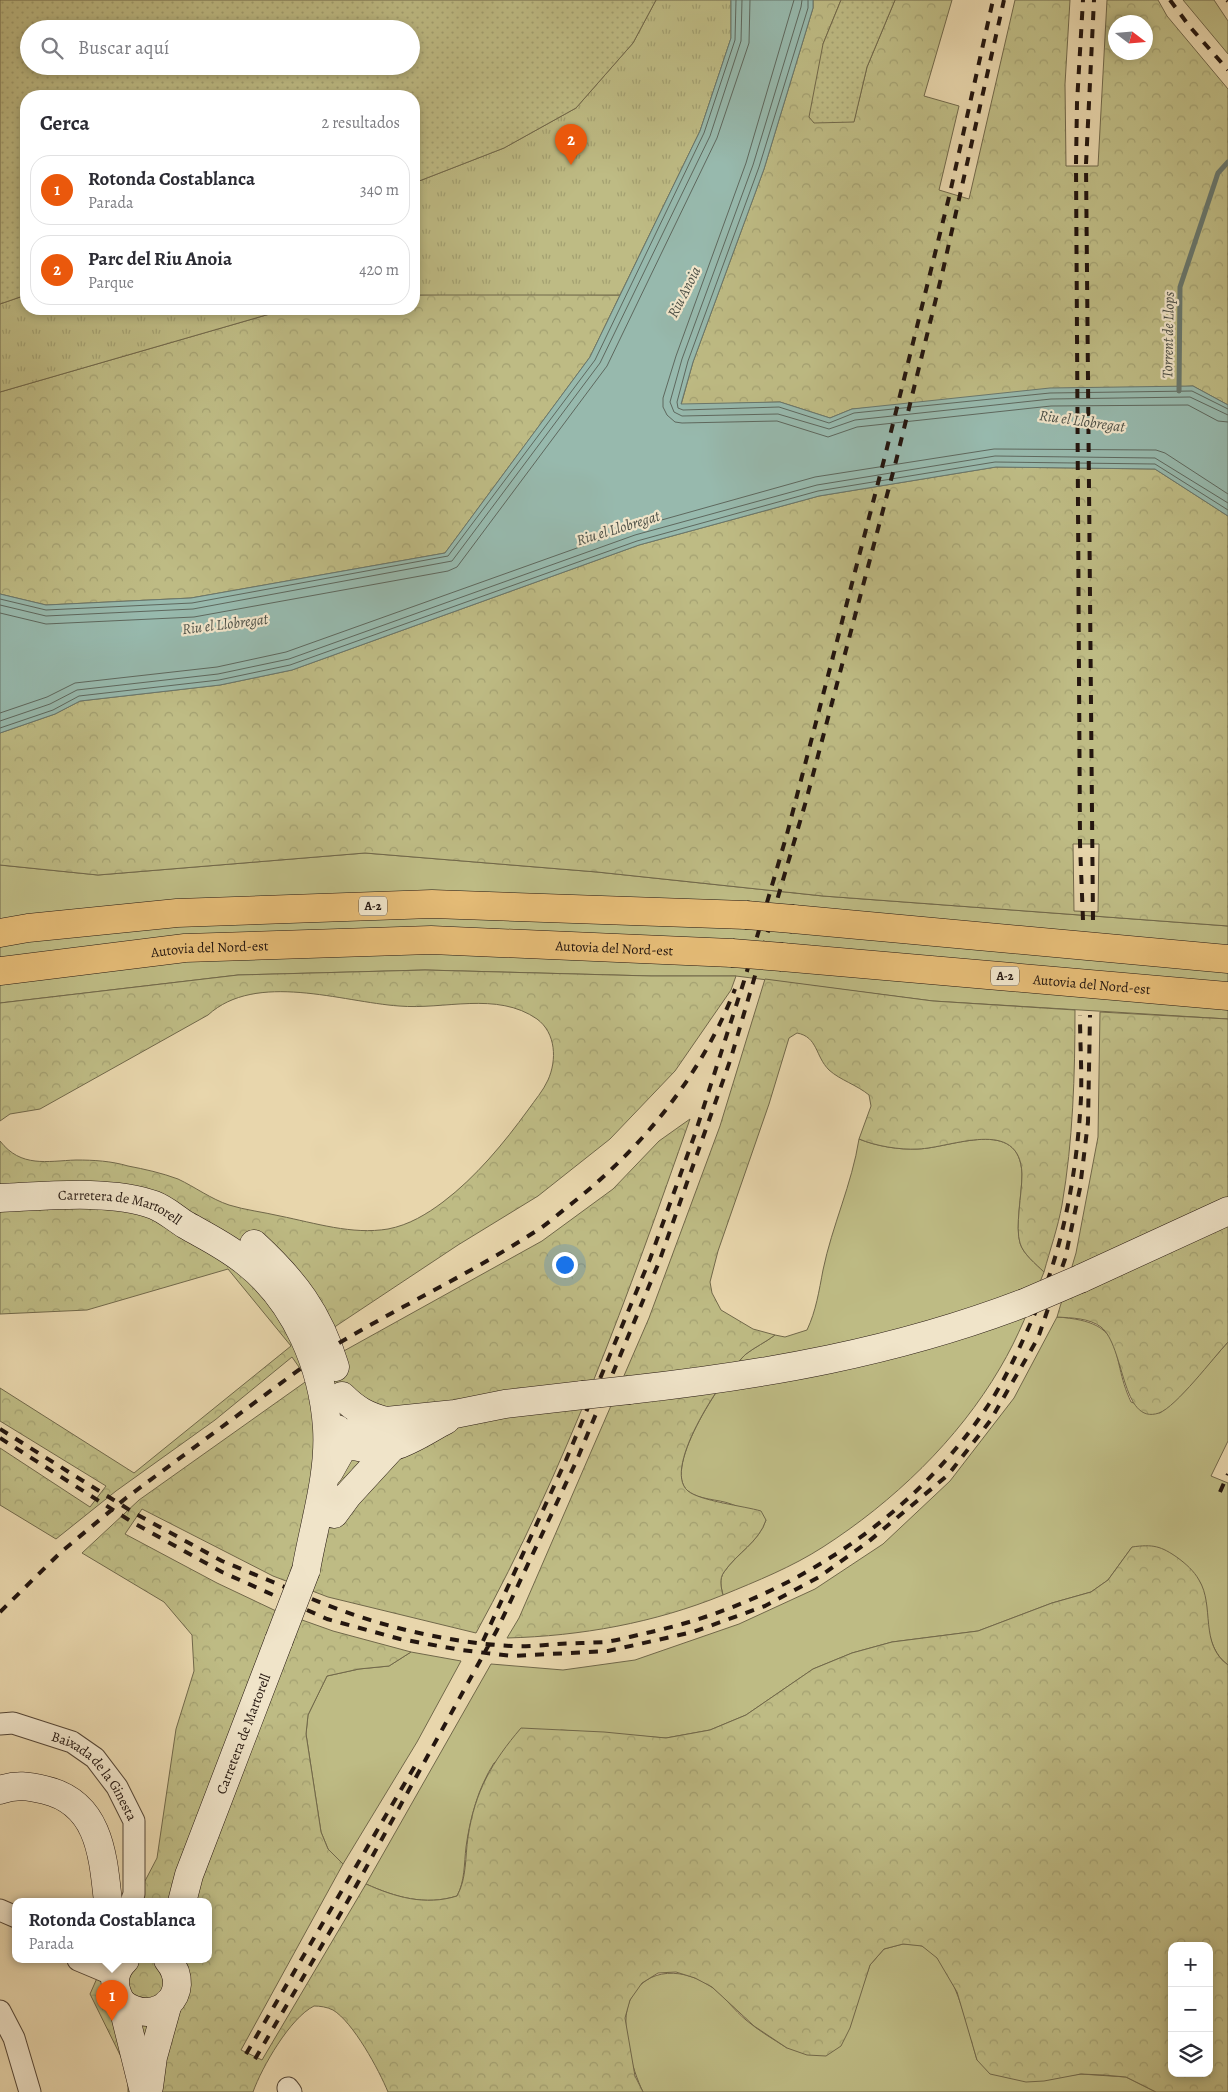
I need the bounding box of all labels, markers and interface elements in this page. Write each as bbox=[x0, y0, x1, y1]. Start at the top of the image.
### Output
north arrow bbox=[1108, 15, 1153, 60]
search box bbox=[20, 20, 420, 75]
icon: search bbox=[38, 34, 66, 62]
text: Buscar aquí bbox=[78, 35, 169, 61]
text: Cerca bbox=[40, 109, 90, 137]
text: 2 resultados bbox=[321, 112, 400, 134]
pin: 2 bbox=[555, 124, 587, 165]
text: Rotonda Costablanca bbox=[88, 166, 255, 192]
text: 1 bbox=[54, 179, 60, 201]
text: 340 m bbox=[360, 179, 399, 201]
text: Parada bbox=[88, 192, 133, 214]
text: Parc del Riu Anoia bbox=[88, 246, 232, 272]
text: 2 bbox=[53, 259, 61, 281]
text: 420 m bbox=[359, 259, 399, 281]
water label: Riu Anoia bbox=[663, 263, 705, 321]
text: Parque bbox=[88, 272, 134, 294]
water label: Torrent de Llops bbox=[1157, 291, 1179, 379]
water label: Riu el Llobregat bbox=[1038, 405, 1127, 437]
water label: Riu el Llobregat bbox=[574, 506, 663, 550]
water label: Riu el Llobregat bbox=[181, 609, 270, 639]
road number: A-2 bbox=[359, 896, 387, 916]
street label: Autovia del Nord-est bbox=[149, 936, 269, 962]
street label: Autovia del Nord-est bbox=[554, 936, 674, 960]
road number: A-2 bbox=[991, 966, 1019, 986]
street label: Autovia del Nord-est bbox=[1031, 970, 1152, 999]
street label: Carretera de Martorell bbox=[58, 1186, 186, 1230]
your location bbox=[552, 1252, 578, 1278]
street label: Carretera de Martorell bbox=[212, 1670, 275, 1797]
street label: Baixada de la Ginesta bbox=[49, 1727, 142, 1824]
popup bbox=[12, 1898, 212, 1963]
text: Rotonda Costablanca bbox=[28, 1907, 196, 1933]
text: Parada bbox=[28, 1933, 74, 1955]
map controls bbox=[1168, 1942, 1213, 2077]
button: + bbox=[1168, 1942, 1213, 1987]
pin: 1 bbox=[96, 1980, 128, 2021]
button: − bbox=[1168, 1987, 1213, 2032]
button: layers bbox=[1168, 2032, 1213, 2077]

